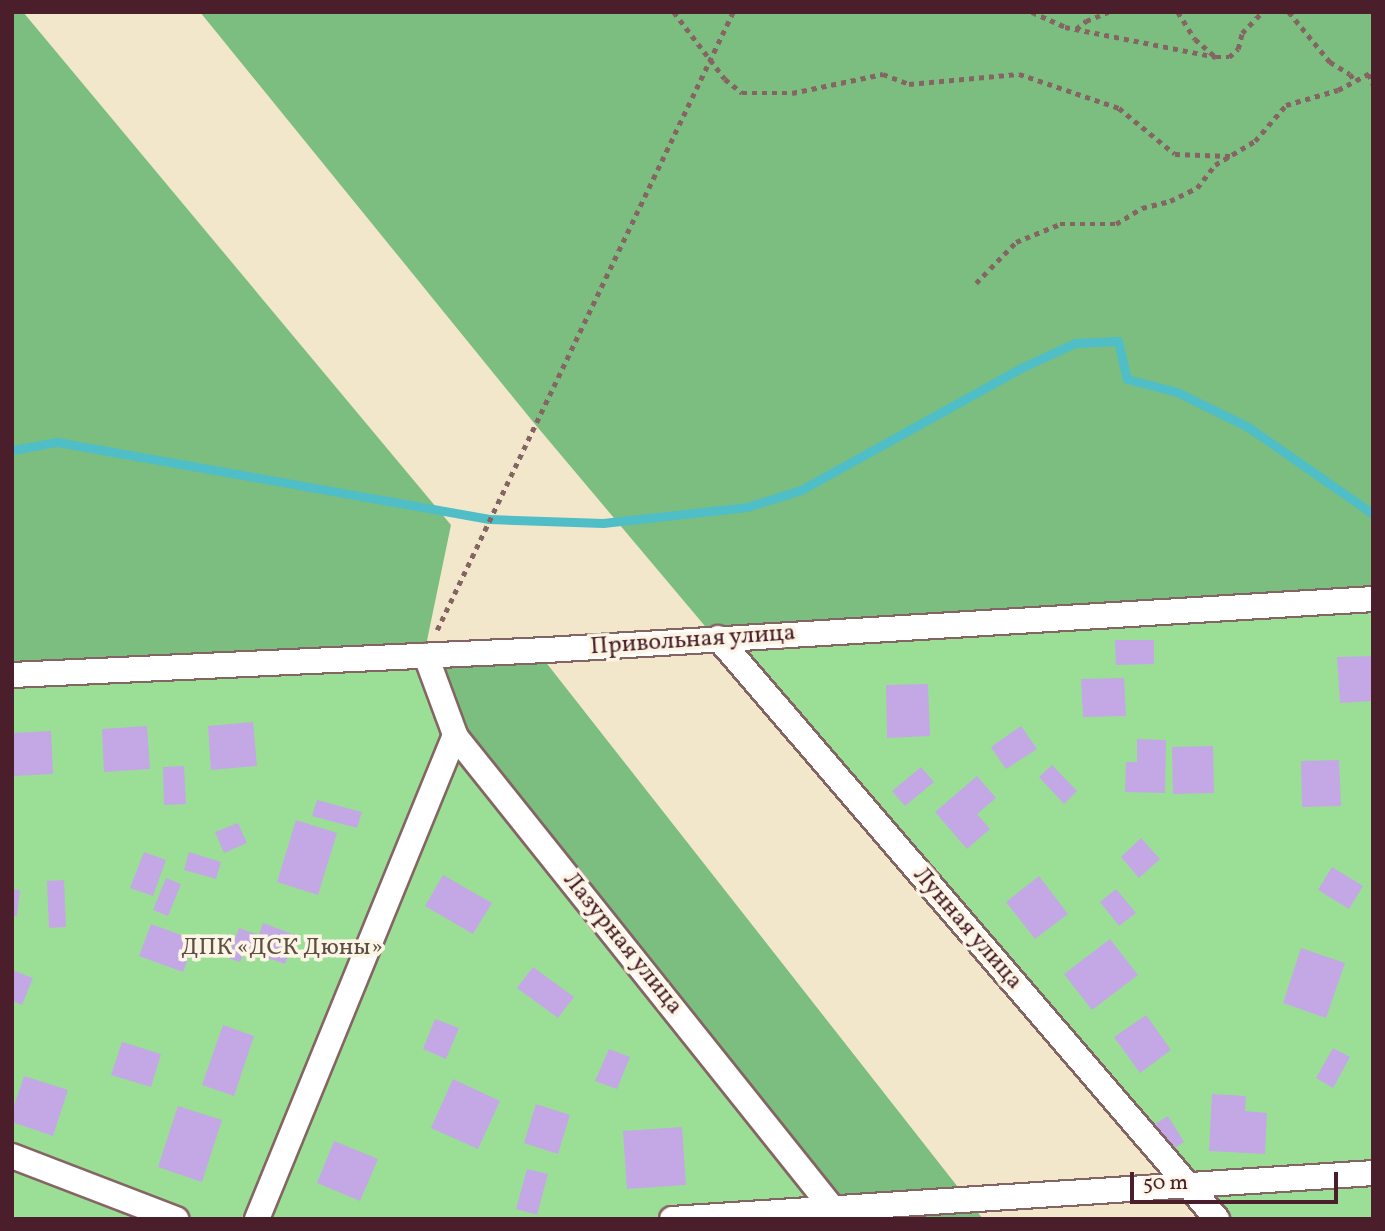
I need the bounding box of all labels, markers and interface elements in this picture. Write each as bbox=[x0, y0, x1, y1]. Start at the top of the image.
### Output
street label: Привольная улица bbox=[589, 619, 797, 663]
street label: Лунная улица bbox=[906, 862, 1028, 996]
street label: Лазурная улица bbox=[556, 867, 688, 1021]
park label: ДПК «ДСК Дюны» bbox=[181, 935, 383, 963]
scale bar bbox=[1133, 1158, 1341, 1202]
text: 50 m bbox=[1143, 1169, 1188, 1198]

